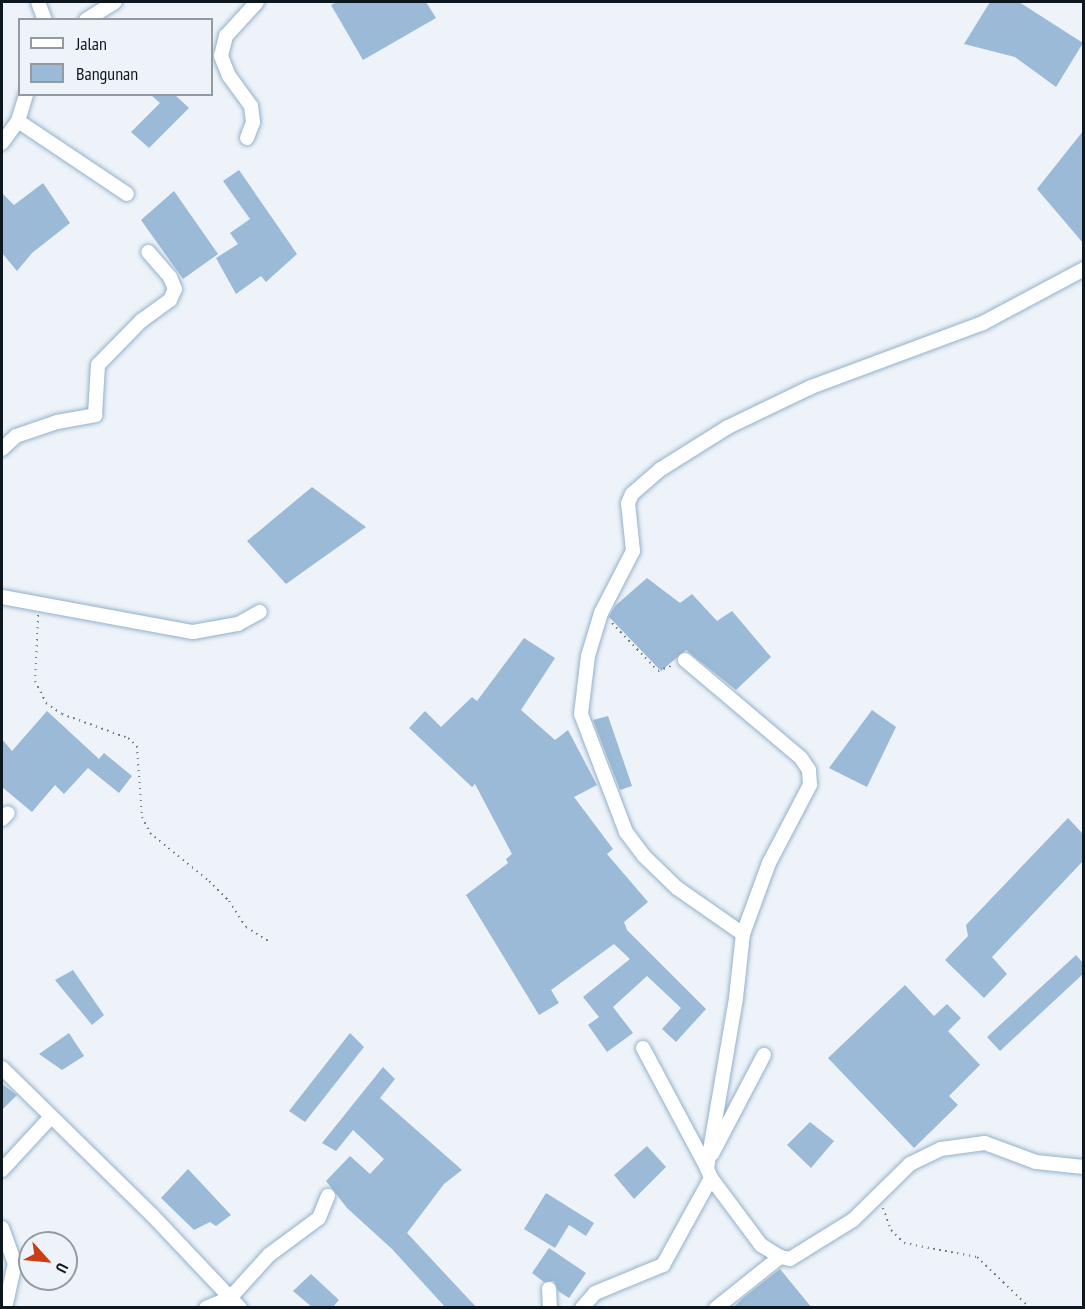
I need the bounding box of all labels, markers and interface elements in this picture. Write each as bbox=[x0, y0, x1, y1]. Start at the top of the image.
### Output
legend bbox=[18, 18, 213, 96]
text: Jalan bbox=[76, 32, 107, 55]
text: Bangunan bbox=[76, 62, 138, 85]
north arrow bbox=[18, 1231, 78, 1291]
text: U bbox=[51, 1260, 73, 1276]

